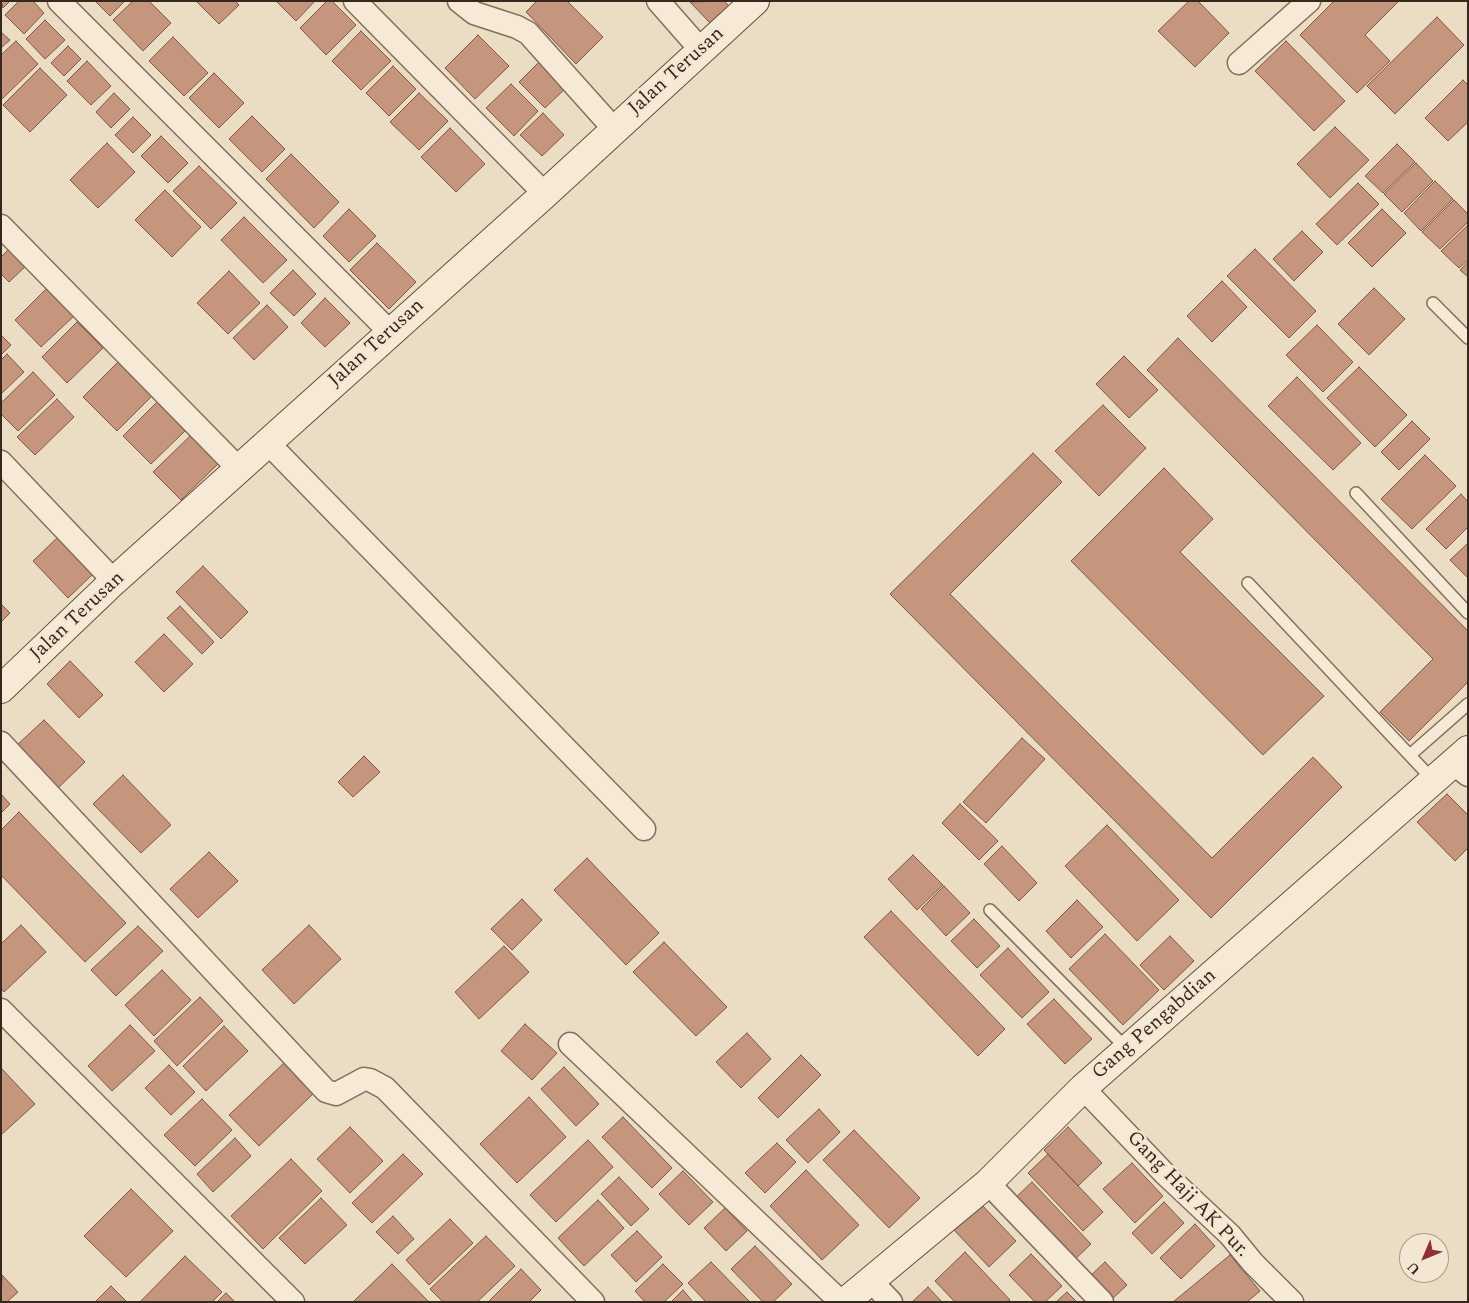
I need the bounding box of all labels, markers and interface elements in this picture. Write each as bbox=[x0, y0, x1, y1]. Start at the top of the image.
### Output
street label: Jalan Terusan bbox=[624, 23, 730, 121]
street label: Jalan Terusan bbox=[324, 295, 430, 393]
street label: Jalan Terusan bbox=[26, 567, 130, 667]
street label: Gang Pengabdian bbox=[1088, 965, 1222, 1085]
street label: Gang Haji AK Pur. bbox=[1121, 1127, 1253, 1263]
north arrow bbox=[1399, 1233, 1449, 1283]
text: U bbox=[1402, 1257, 1425, 1280]

